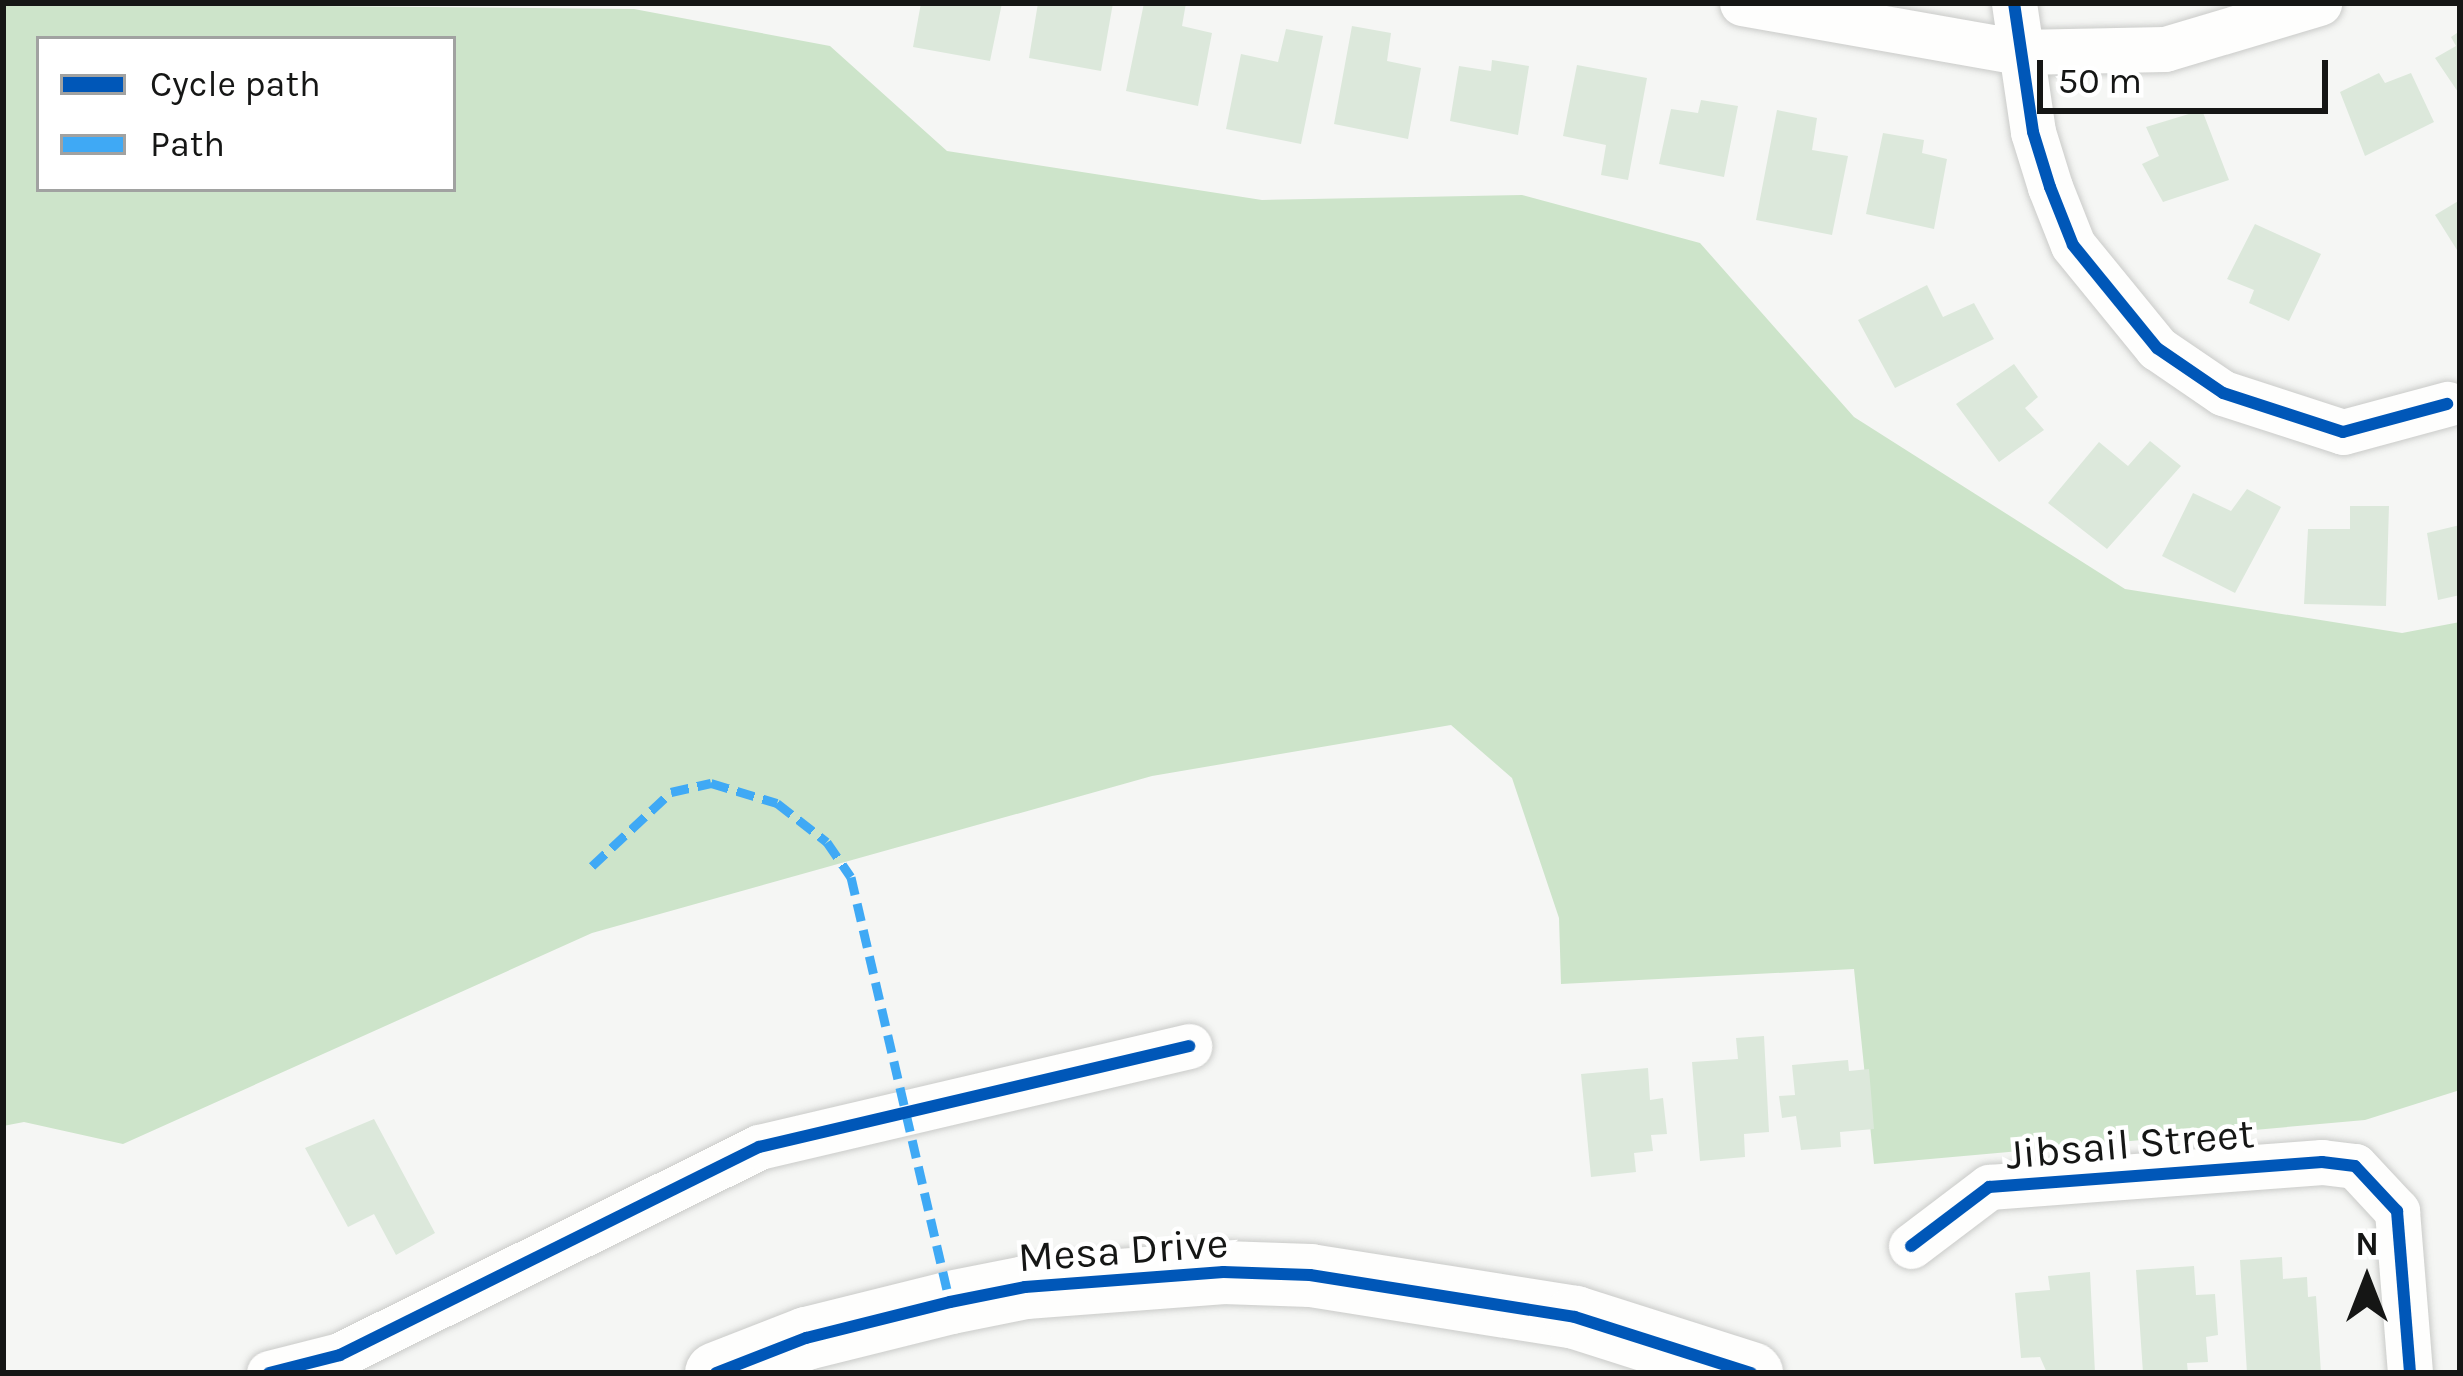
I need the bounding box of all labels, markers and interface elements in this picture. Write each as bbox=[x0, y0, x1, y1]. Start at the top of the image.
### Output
legend bbox=[36, 36, 456, 192]
scale bar bbox=[2043, 36, 2334, 110]
text: 50 m bbox=[2058, 60, 2142, 102]
text: Cycle path bbox=[150, 63, 321, 105]
text: Path bbox=[150, 123, 225, 165]
street label: Jibsail Street bbox=[2004, 1108, 2256, 1180]
street label: Mesa Drive bbox=[1016, 1218, 1230, 1282]
north arrow bbox=[2307, 1220, 2427, 1340]
text: N bbox=[2355, 1225, 2379, 1263]

